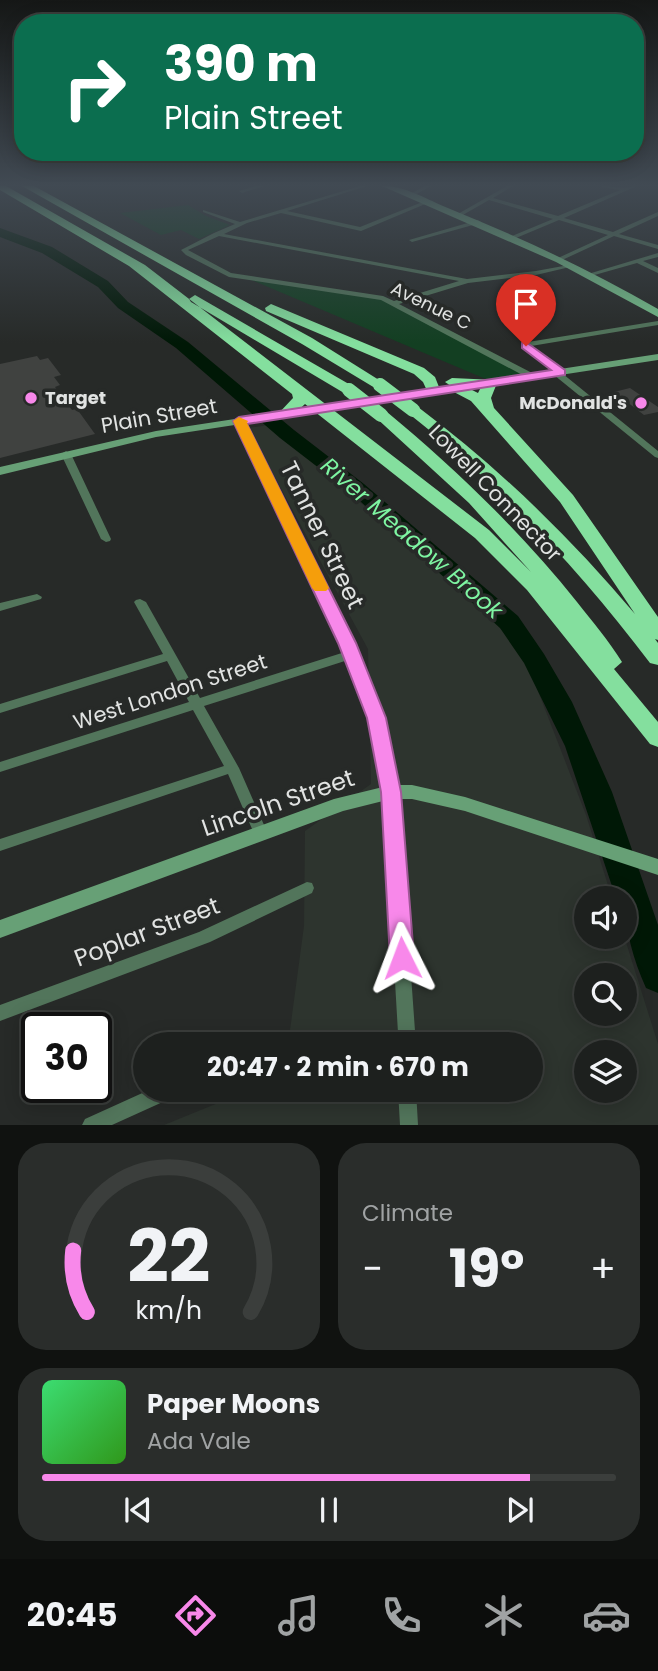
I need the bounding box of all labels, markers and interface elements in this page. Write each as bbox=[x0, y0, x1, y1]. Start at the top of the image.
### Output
text: 390 m bbox=[164, 30, 318, 98]
icon: right bbox=[49, 42, 140, 133]
text: Plain Street bbox=[164, 95, 343, 140]
pin bbox=[496, 274, 556, 346]
street label: Avenue C bbox=[387, 275, 475, 336]
icon: arrive bbox=[507, 285, 545, 323]
place label: Target bbox=[45, 385, 106, 410]
marker: Target bbox=[23, 390, 39, 406]
place label: McDonald's bbox=[519, 390, 627, 415]
street label: Plain Street bbox=[99, 391, 219, 440]
marker: McDonald's bbox=[633, 395, 649, 411]
street label: Lowell Connector bbox=[422, 418, 568, 568]
water label: River Meadow Brook bbox=[314, 450, 511, 627]
street label: Tanner Street bbox=[272, 455, 372, 614]
street label: West London Street bbox=[69, 647, 270, 737]
street label: Lincoln Street bbox=[197, 761, 359, 844]
map controls bbox=[574, 886, 637, 1103]
button: sound bbox=[574, 886, 637, 949]
street label: Poplar Street bbox=[69, 889, 224, 974]
position arrow bbox=[365, 921, 439, 995]
button: search bbox=[574, 963, 637, 1026]
speed limit sign: 30 bbox=[21, 1012, 112, 1103]
button: layers bbox=[574, 1040, 637, 1103]
text: 20:47 · 2 min · 670 m bbox=[207, 1049, 469, 1085]
text: Climate bbox=[362, 1197, 453, 1229]
text: 22 bbox=[127, 1207, 211, 1308]
text: 19° bbox=[449, 1232, 524, 1305]
text: − bbox=[362, 1242, 383, 1295]
text: + bbox=[590, 1242, 616, 1295]
text: km/h bbox=[136, 1293, 202, 1328]
text: Paper Moons bbox=[147, 1386, 320, 1422]
text: Ada Vale bbox=[147, 1425, 251, 1457]
icon: previous bbox=[119, 1491, 157, 1529]
icon: pause bbox=[310, 1491, 348, 1529]
icon: next bbox=[501, 1491, 539, 1529]
icon: directions bbox=[171, 1591, 220, 1640]
icon: music bbox=[274, 1591, 323, 1640]
icon: phone bbox=[377, 1591, 426, 1640]
icon: climate bbox=[479, 1591, 528, 1640]
icon: car bbox=[582, 1591, 631, 1640]
text: 20:45 bbox=[27, 1592, 118, 1637]

